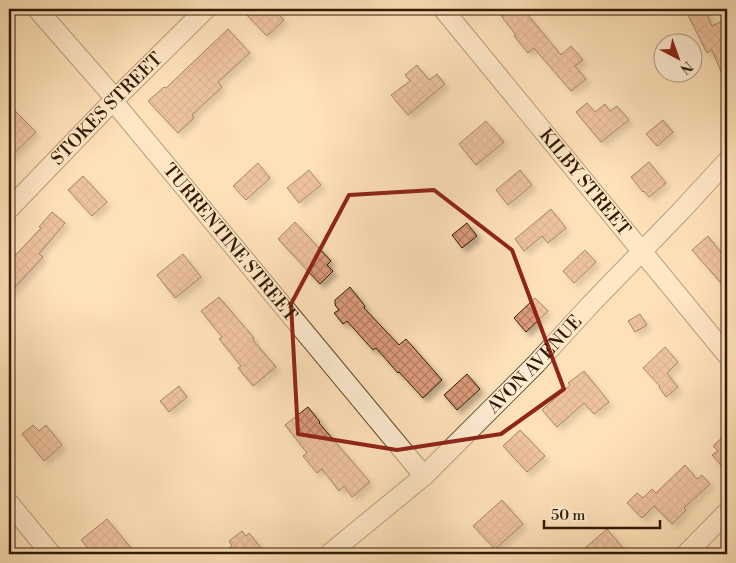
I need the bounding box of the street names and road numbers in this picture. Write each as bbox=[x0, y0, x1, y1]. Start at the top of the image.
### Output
street label: STOKES STREET bbox=[46, 47, 167, 170]
street label: KILBY STREET bbox=[534, 124, 636, 241]
street label: TURRENTINE STREET bbox=[158, 158, 303, 326]
street label: AVON AVENUE bbox=[481, 310, 587, 419]

